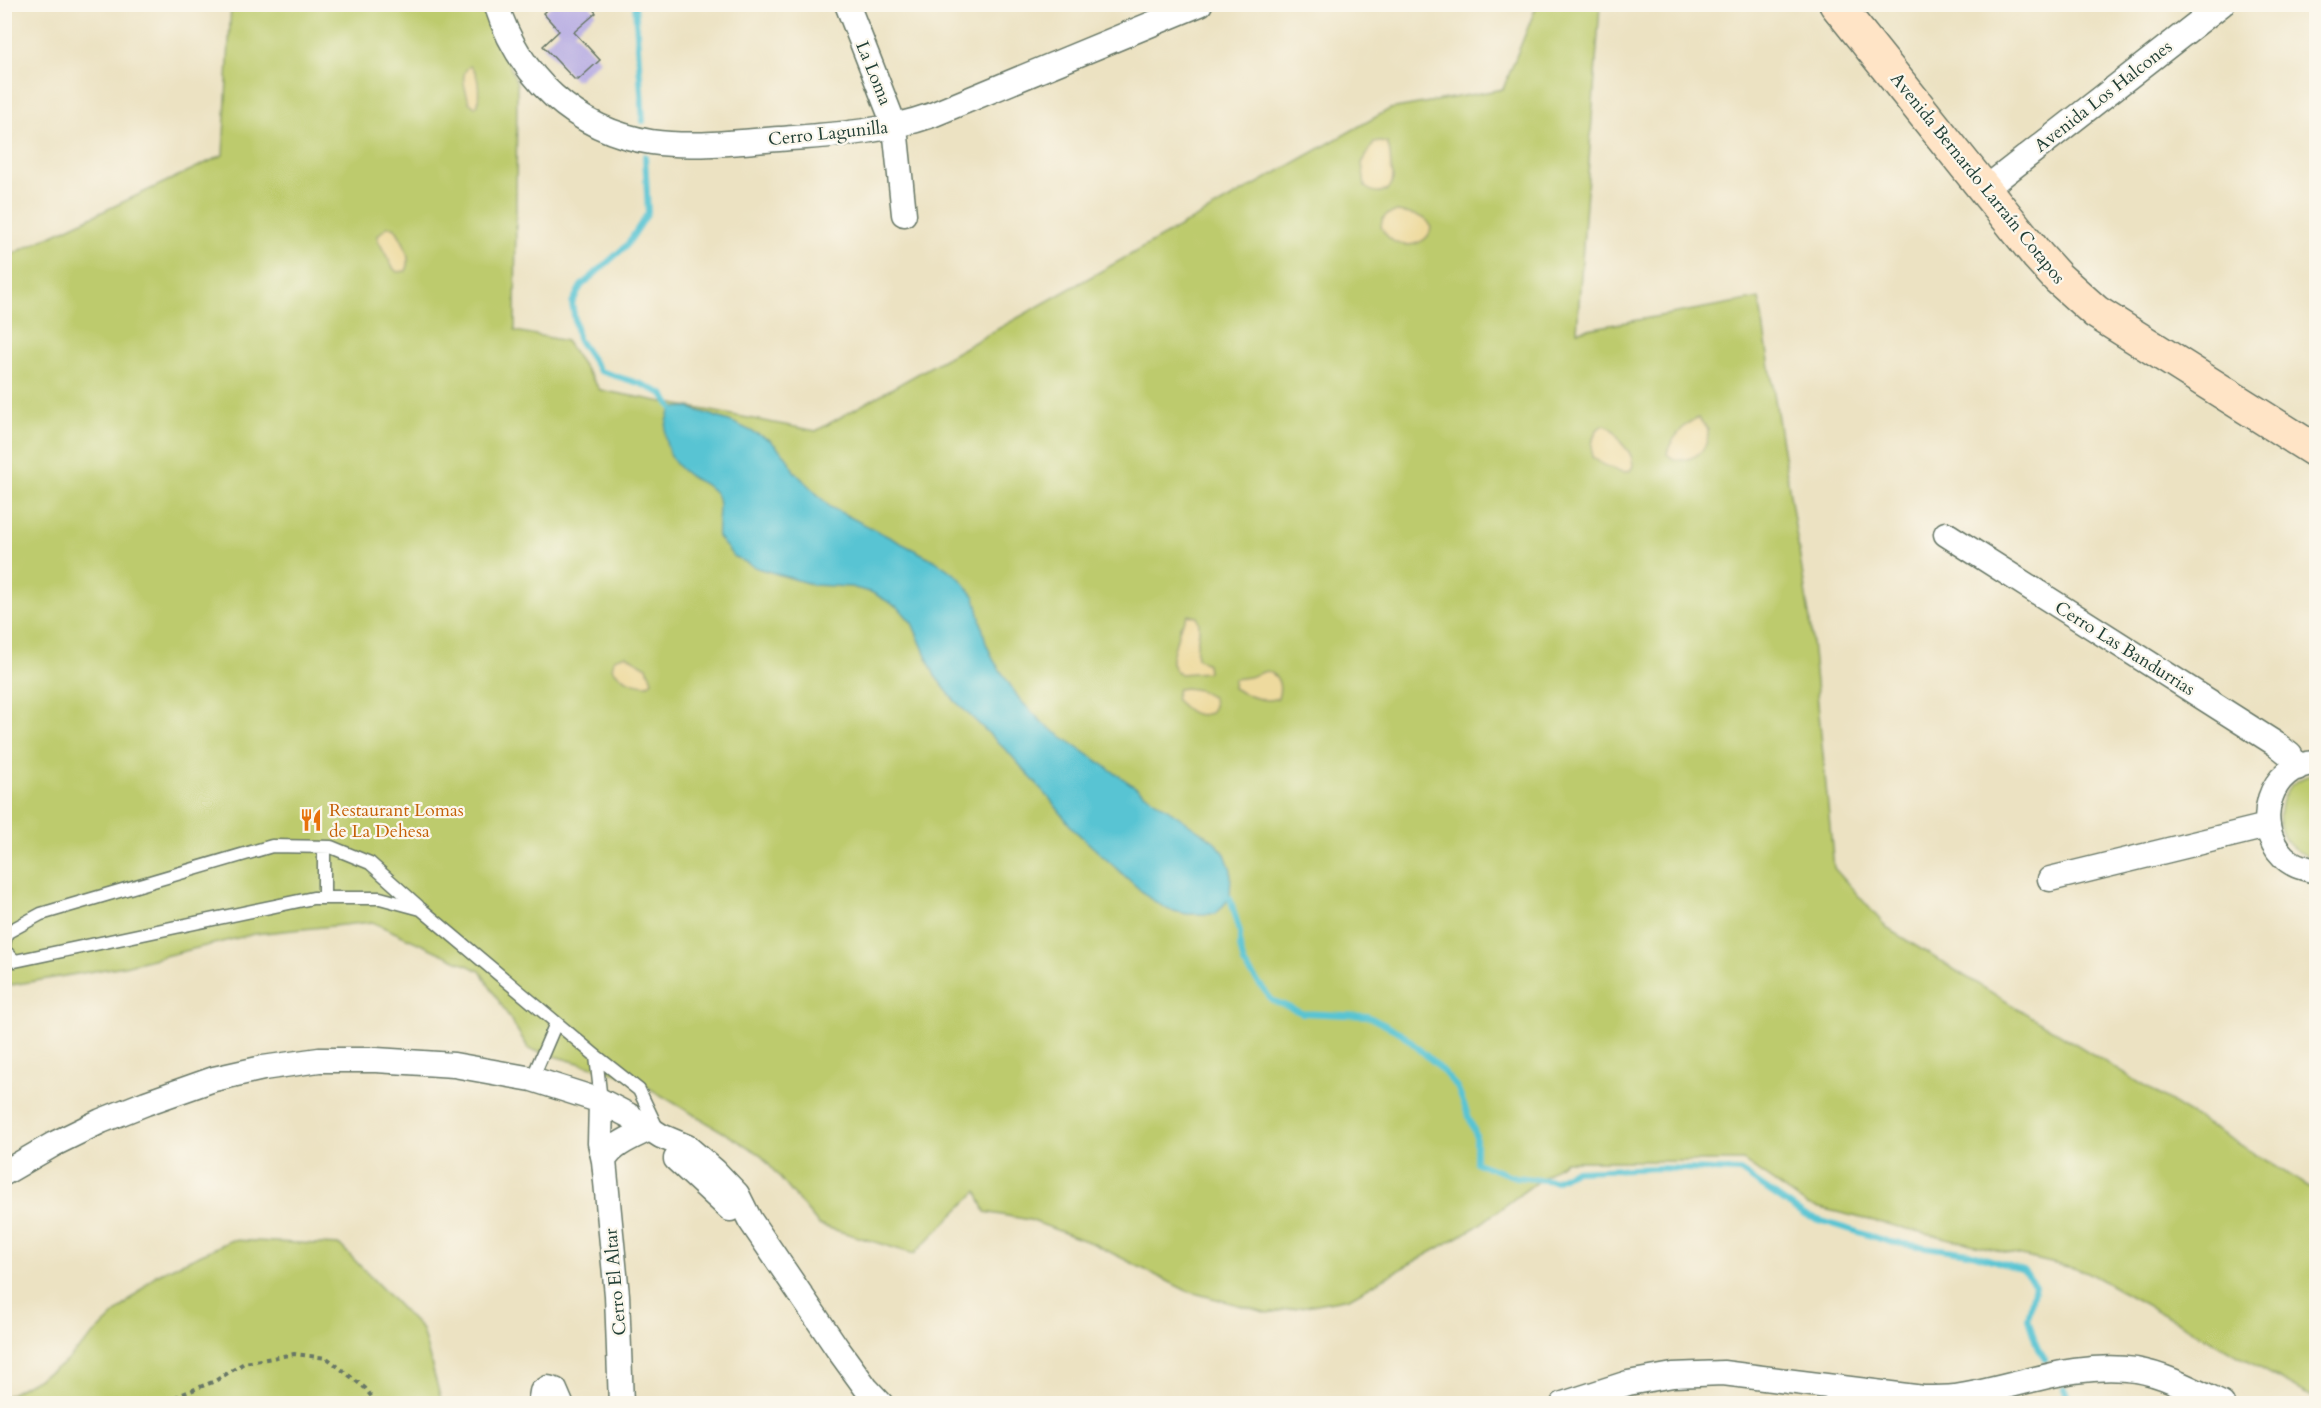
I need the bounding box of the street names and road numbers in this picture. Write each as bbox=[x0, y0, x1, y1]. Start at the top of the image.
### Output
street label: Avenida Los Halcones bbox=[2029, 35, 2178, 158]
street label: La Loma bbox=[849, 37, 898, 109]
street label: Avenida Bernardo Larraín Cotapos bbox=[1884, 67, 2071, 289]
street label: Cerro Lagunilla bbox=[767, 115, 889, 152]
street label: Cerro Las Bandurrias bbox=[2050, 595, 2200, 702]
street label: Cerro El Altar bbox=[598, 1227, 633, 1337]

